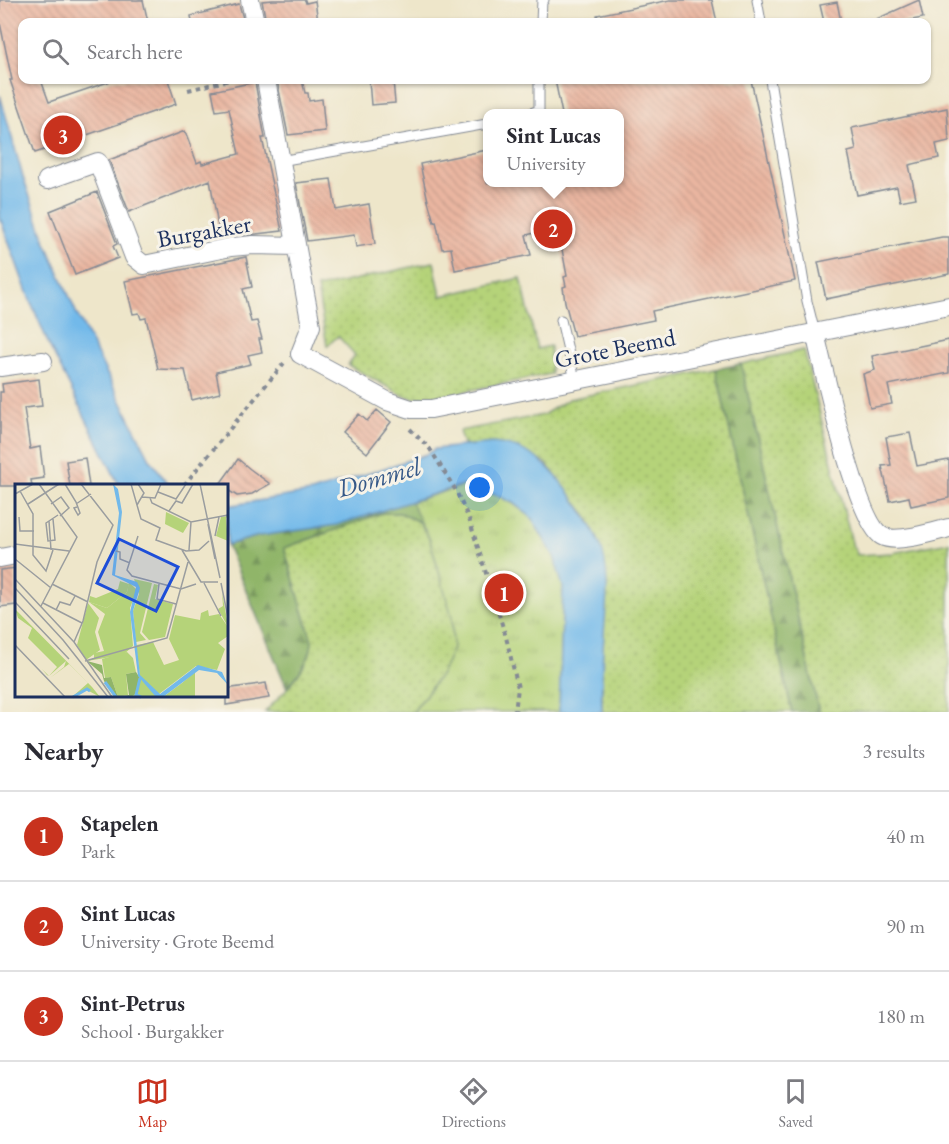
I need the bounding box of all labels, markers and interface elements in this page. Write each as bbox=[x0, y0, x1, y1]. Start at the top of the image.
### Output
search box bbox=[18, 18, 931, 84]
icon: search bbox=[39, 35, 72, 68]
text: Search here bbox=[87, 37, 182, 66]
popup bbox=[483, 109, 624, 187]
pin: 3 bbox=[44, 112, 82, 158]
text: Sint Lucas bbox=[506, 121, 601, 150]
text: University bbox=[506, 150, 586, 176]
pin: 2 bbox=[534, 206, 572, 252]
street label: Burgakker bbox=[155, 208, 253, 254]
street label: Grote Beemd bbox=[552, 321, 679, 375]
water label: Dommel bbox=[332, 449, 425, 505]
your location bbox=[465, 473, 494, 502]
inset map bbox=[15, 484, 228, 697]
pin: 1 bbox=[484, 570, 524, 616]
text: Nearby bbox=[24, 734, 104, 768]
text: 3 results bbox=[862, 738, 925, 764]
text: Stapelen bbox=[81, 809, 159, 838]
text: 1 bbox=[38, 823, 49, 849]
text: 40 m bbox=[886, 823, 925, 849]
text: Park bbox=[81, 838, 115, 864]
text: Sint Lucas bbox=[81, 899, 175, 928]
text: 2 bbox=[38, 913, 49, 939]
text: 90 m bbox=[886, 913, 925, 939]
text: University · Grote Beemd bbox=[81, 928, 274, 954]
text: Sint-Petrus bbox=[81, 989, 185, 1018]
text: 3 bbox=[38, 1003, 49, 1029]
text: 180 m bbox=[877, 1003, 925, 1029]
text: School · Burgakker bbox=[81, 1018, 224, 1044]
tab: Map bbox=[136, 1075, 169, 1132]
tab: Directions bbox=[442, 1075, 506, 1132]
tab: Saved bbox=[778, 1075, 813, 1132]

